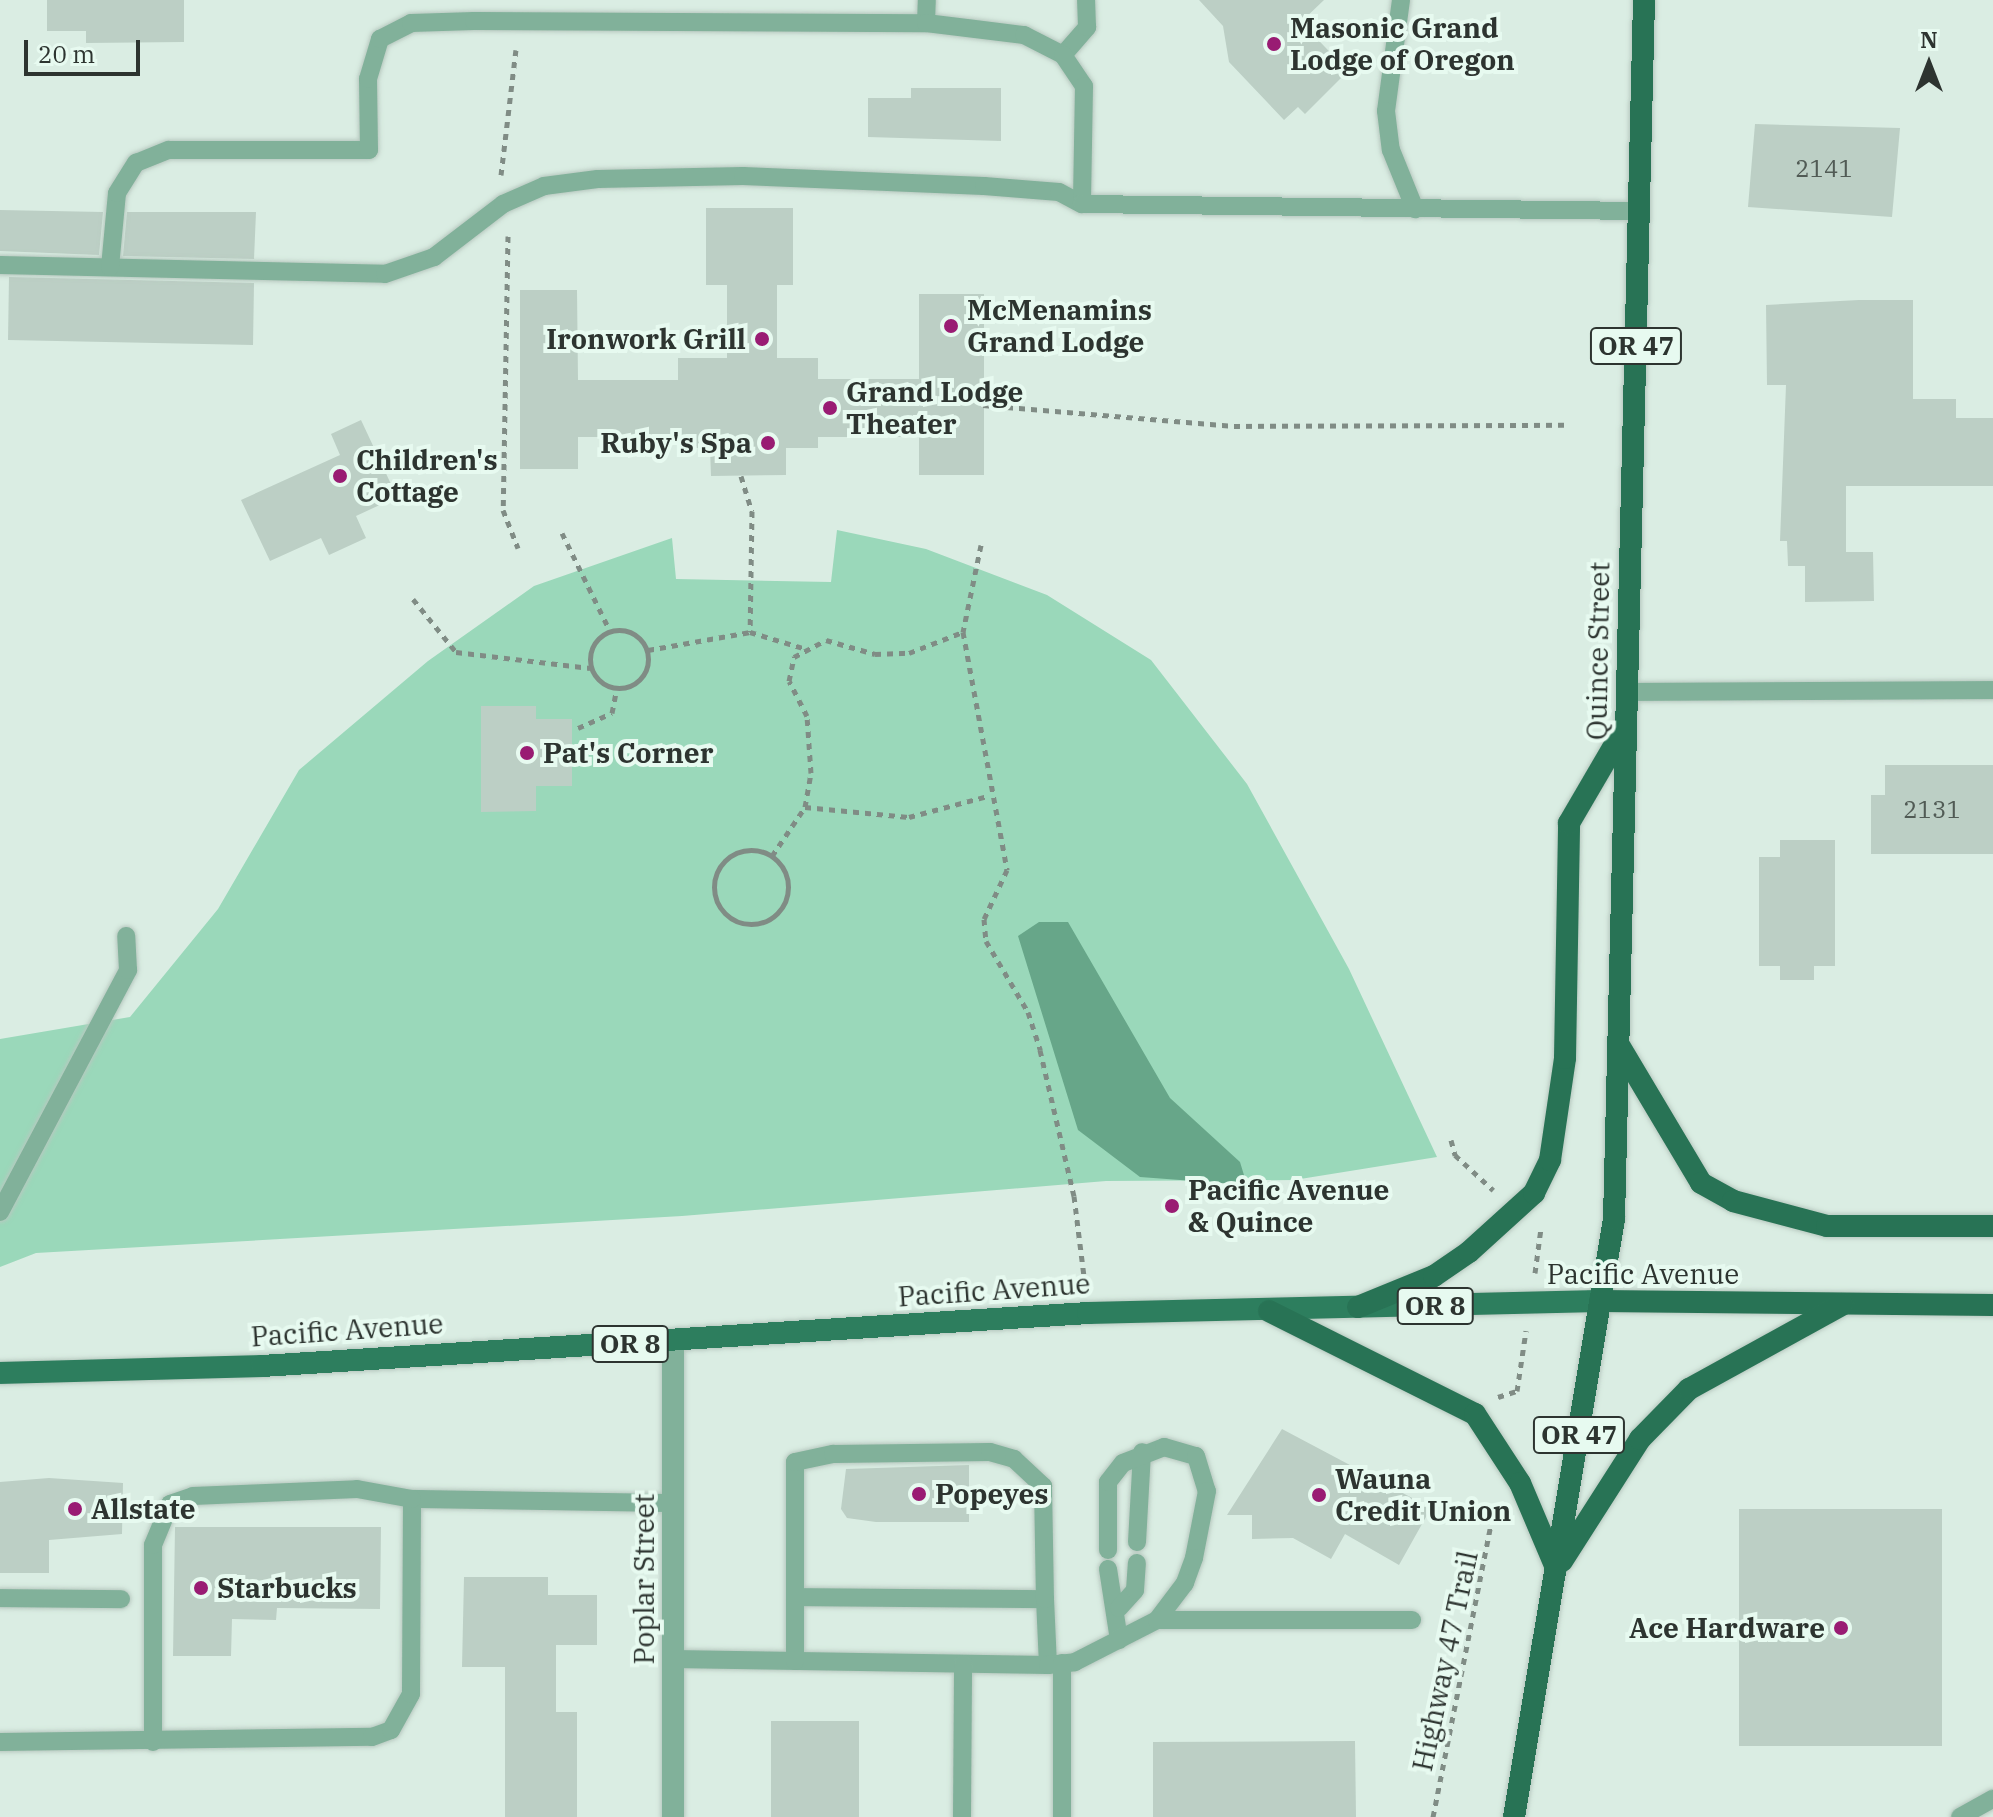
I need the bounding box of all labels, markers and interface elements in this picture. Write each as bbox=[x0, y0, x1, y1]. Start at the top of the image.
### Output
place label: Masonic Grand Lodge of Oregon bbox=[1290, 11, 1515, 77]
scale bar bbox=[28, 24, 144, 74]
north arrow bbox=[1889, 24, 1969, 104]
text: N bbox=[1920, 25, 1938, 54]
marker: Masonic Grand Lodge of Oregon bbox=[1265, 35, 1283, 53]
text: 20 m bbox=[38, 38, 95, 70]
house number: 2141 bbox=[1795, 155, 1853, 183]
place label: McMenamins Grand Lodge bbox=[967, 293, 1152, 359]
marker: McMenamins Grand Lodge bbox=[942, 317, 960, 335]
place label: Ironwork Grill bbox=[546, 322, 746, 356]
road number: OR 47 bbox=[1588, 324, 1684, 368]
marker: Ironwork Grill bbox=[753, 330, 771, 348]
place label: Grand Lodge Theater bbox=[846, 375, 1023, 441]
marker: Grand Lodge Theater bbox=[821, 399, 839, 417]
place label: Ruby's Spa bbox=[600, 426, 752, 460]
marker: Ruby's Spa bbox=[759, 434, 777, 452]
place label: Children's Cottage bbox=[356, 443, 498, 509]
marker: Children's Cottage bbox=[331, 467, 349, 485]
street label: Quince Street bbox=[1580, 562, 1616, 740]
place label: Pat's Corner bbox=[543, 736, 713, 770]
marker: Pat's Corner bbox=[518, 744, 536, 762]
house number: 2131 bbox=[1903, 796, 1961, 824]
place label: Pacific Avenue & Quince bbox=[1188, 1173, 1389, 1239]
marker: Pacific Avenue & Quince bbox=[1163, 1197, 1181, 1215]
street label: Pacific Avenue bbox=[1547, 1257, 1739, 1291]
street label: Pacific Avenue bbox=[897, 1267, 1091, 1313]
road number: OR 8 bbox=[1395, 1284, 1475, 1328]
street label: Pacific Avenue bbox=[250, 1307, 444, 1353]
road number: OR 8 bbox=[590, 1322, 670, 1366]
road number: OR 47 bbox=[1531, 1413, 1627, 1457]
place label: Wauna Credit Union bbox=[1335, 1462, 1511, 1528]
place label: Popeyes bbox=[935, 1477, 1048, 1511]
marker: Popeyes bbox=[910, 1485, 928, 1503]
marker: Wauna Credit Union bbox=[1310, 1486, 1328, 1504]
place label: Allstate bbox=[91, 1492, 196, 1526]
street label: Poplar Street bbox=[627, 1493, 661, 1665]
marker: Allstate bbox=[66, 1500, 84, 1518]
street label: Highway 47 Trail bbox=[1405, 1548, 1485, 1774]
place label: Starbucks bbox=[217, 1571, 357, 1605]
marker: Starbucks bbox=[192, 1579, 210, 1597]
place label: Ace Hardware bbox=[1629, 1611, 1825, 1645]
marker: Ace Hardware bbox=[1832, 1619, 1850, 1637]

